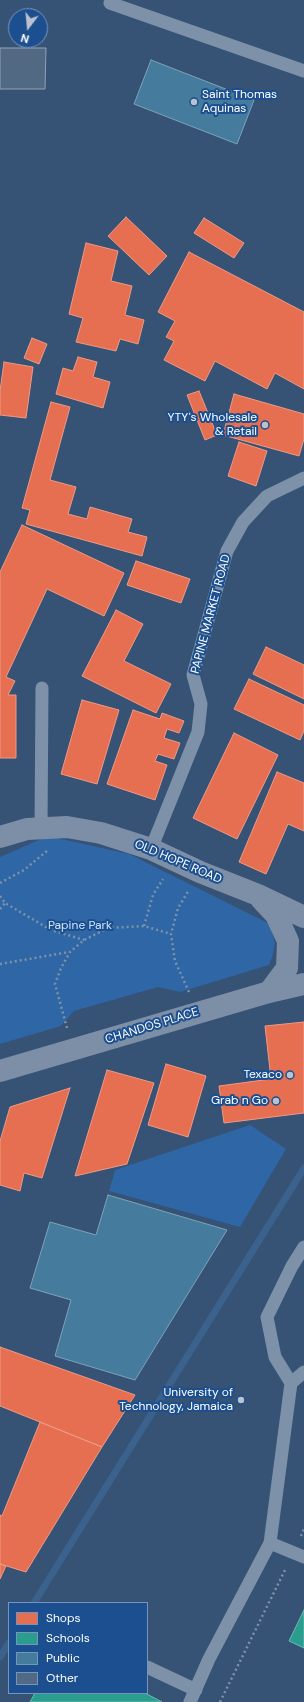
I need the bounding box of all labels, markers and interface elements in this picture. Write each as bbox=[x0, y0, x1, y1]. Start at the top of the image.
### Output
north arrow bbox=[8, 8, 48, 48]
text: N bbox=[19, 31, 31, 46]
place label: Saint Thomas Aquinas bbox=[202, 88, 277, 116]
marker: Saint Thomas Aquinas bbox=[189, 97, 199, 107]
place label: YTY's Wholesale & Retail bbox=[168, 411, 257, 439]
marker: YTY's Wholesale & Retail bbox=[260, 420, 270, 430]
street label: PAPINE MARKET ROAD bbox=[188, 553, 234, 675]
street label: OLD HOPE ROAD bbox=[132, 837, 224, 887]
park label: Papine Park bbox=[48, 919, 112, 933]
street label: CHANDOS PLACE bbox=[104, 1005, 200, 1047]
place label: Texaco bbox=[243, 1068, 282, 1082]
marker: Texaco bbox=[285, 1070, 295, 1080]
place label: Grab n Go bbox=[211, 1094, 268, 1108]
marker: Grab n Go bbox=[271, 1096, 281, 1106]
place label: University of Technology, Jamaica bbox=[119, 1386, 233, 1414]
marker: University of Technology, Jamaica bbox=[236, 1395, 246, 1405]
legend bbox=[8, 1602, 148, 1694]
text: Shops bbox=[46, 1610, 81, 1626]
text: Schools bbox=[46, 1630, 90, 1646]
text: Public bbox=[46, 1650, 80, 1666]
text: Other bbox=[46, 1670, 78, 1686]

